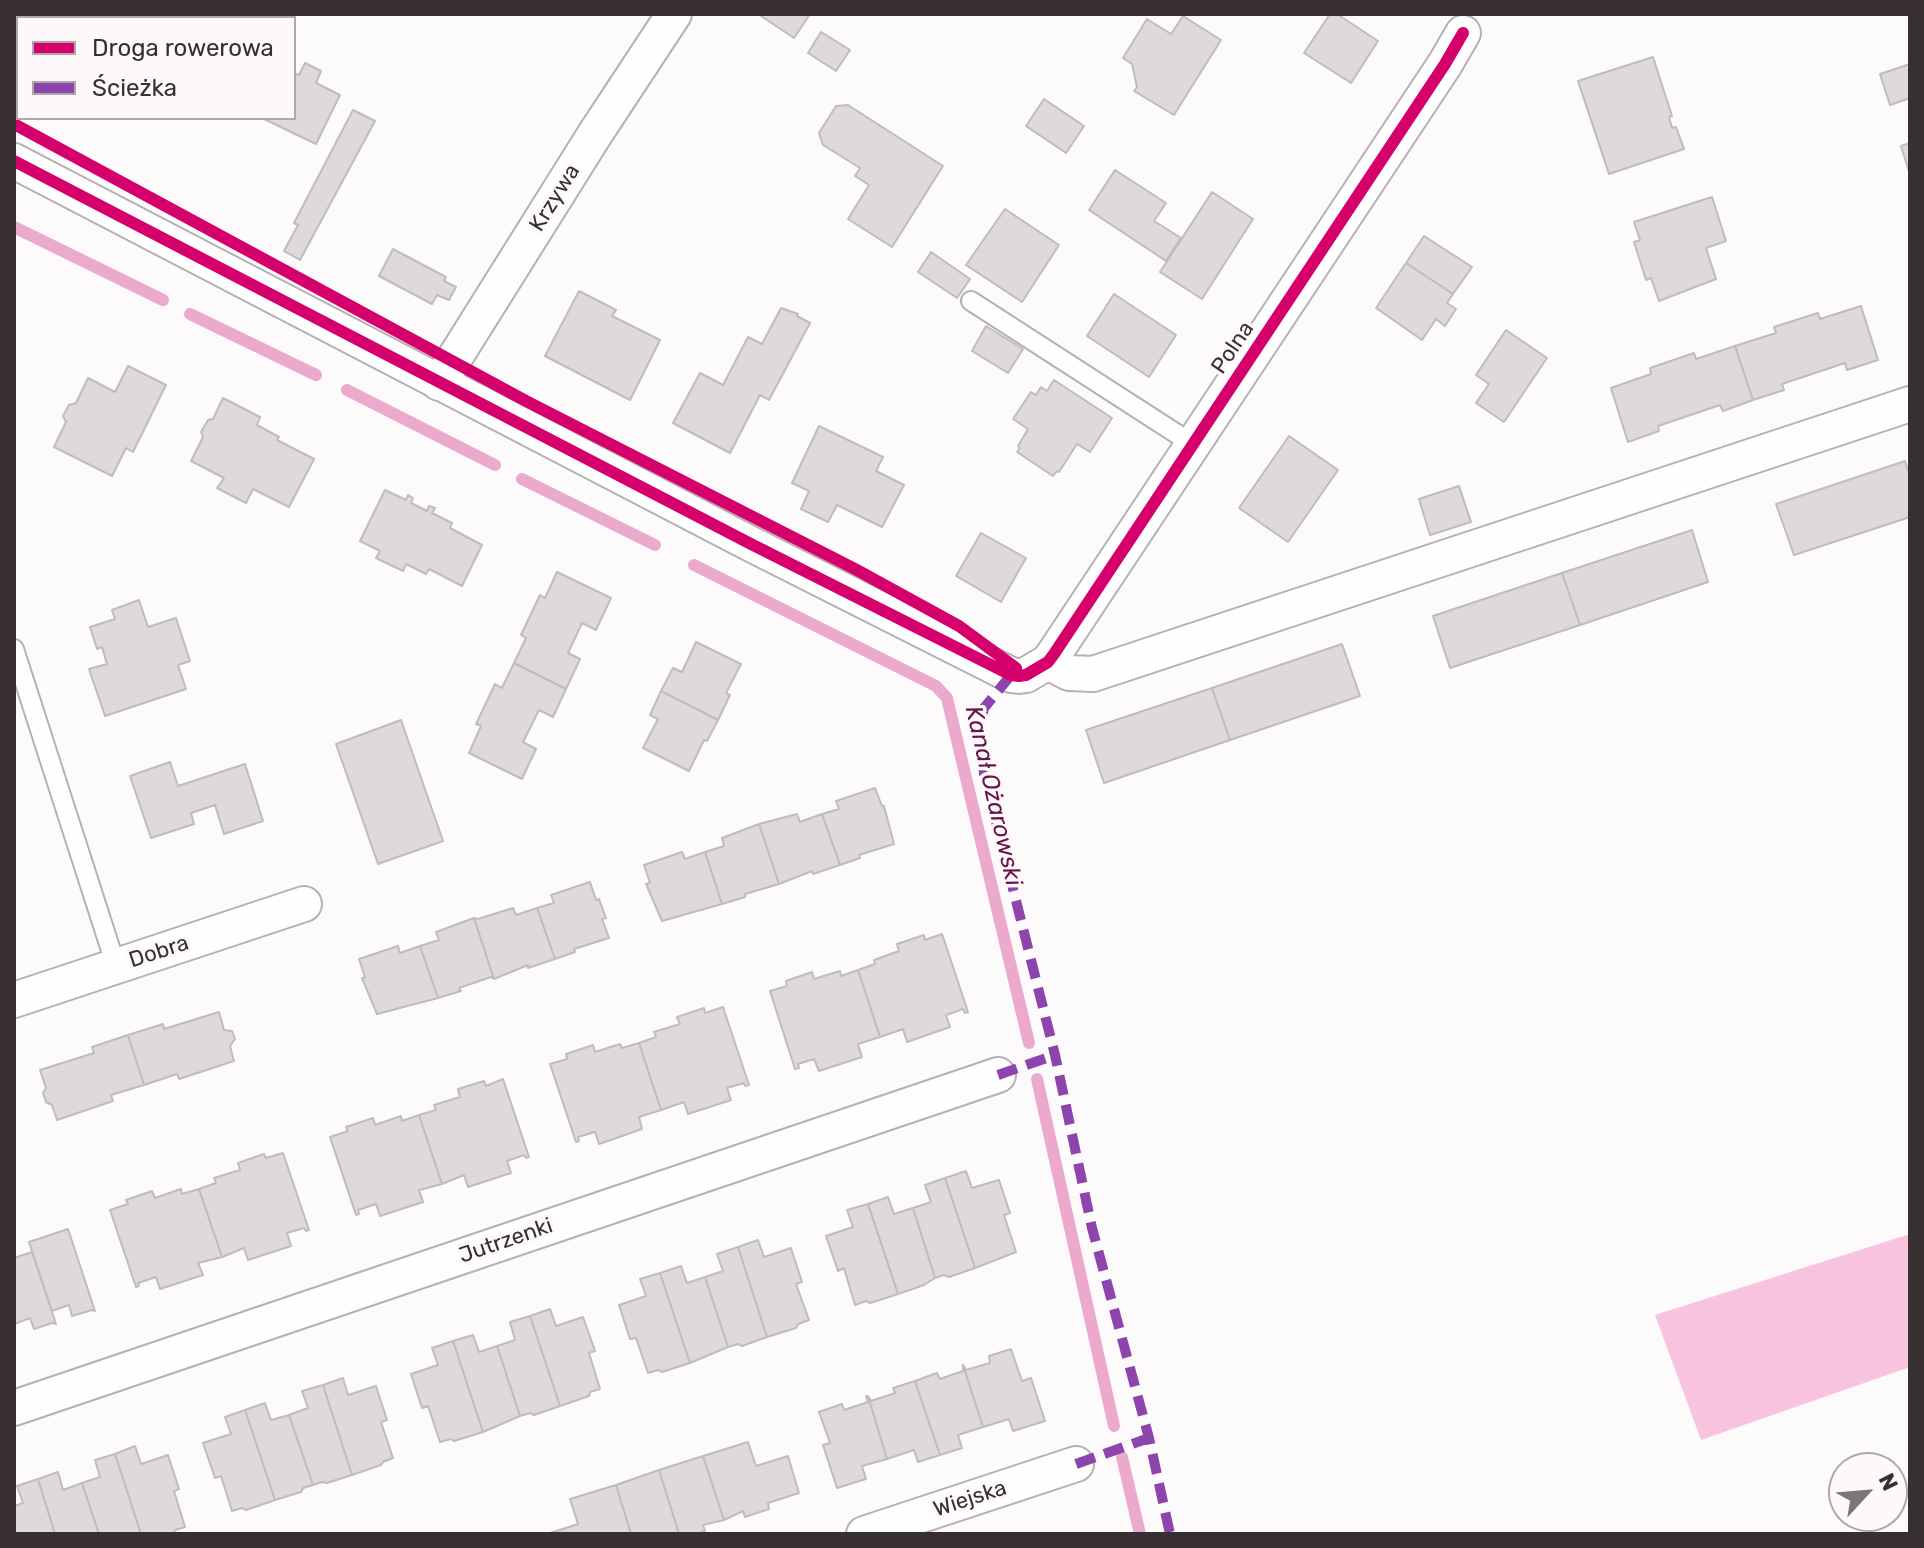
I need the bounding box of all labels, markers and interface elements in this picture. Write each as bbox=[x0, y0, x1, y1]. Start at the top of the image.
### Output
legend bbox=[16, 16, 296, 120]
text: Droga rowerowa bbox=[92, 34, 274, 62]
text: Ścieżka bbox=[92, 74, 177, 102]
street label: Krzywa bbox=[524, 159, 586, 237]
street label: Polna bbox=[1206, 317, 1260, 379]
water label: Kanał Ożarowski bbox=[958, 703, 1028, 889]
street label: Dobra bbox=[126, 930, 192, 974]
street label: Jutrzenki bbox=[456, 1213, 556, 1269]
north arrow bbox=[1828, 1452, 1908, 1532]
text: N bbox=[1873, 1469, 1904, 1495]
street label: Wiejska bbox=[930, 1475, 1010, 1523]

